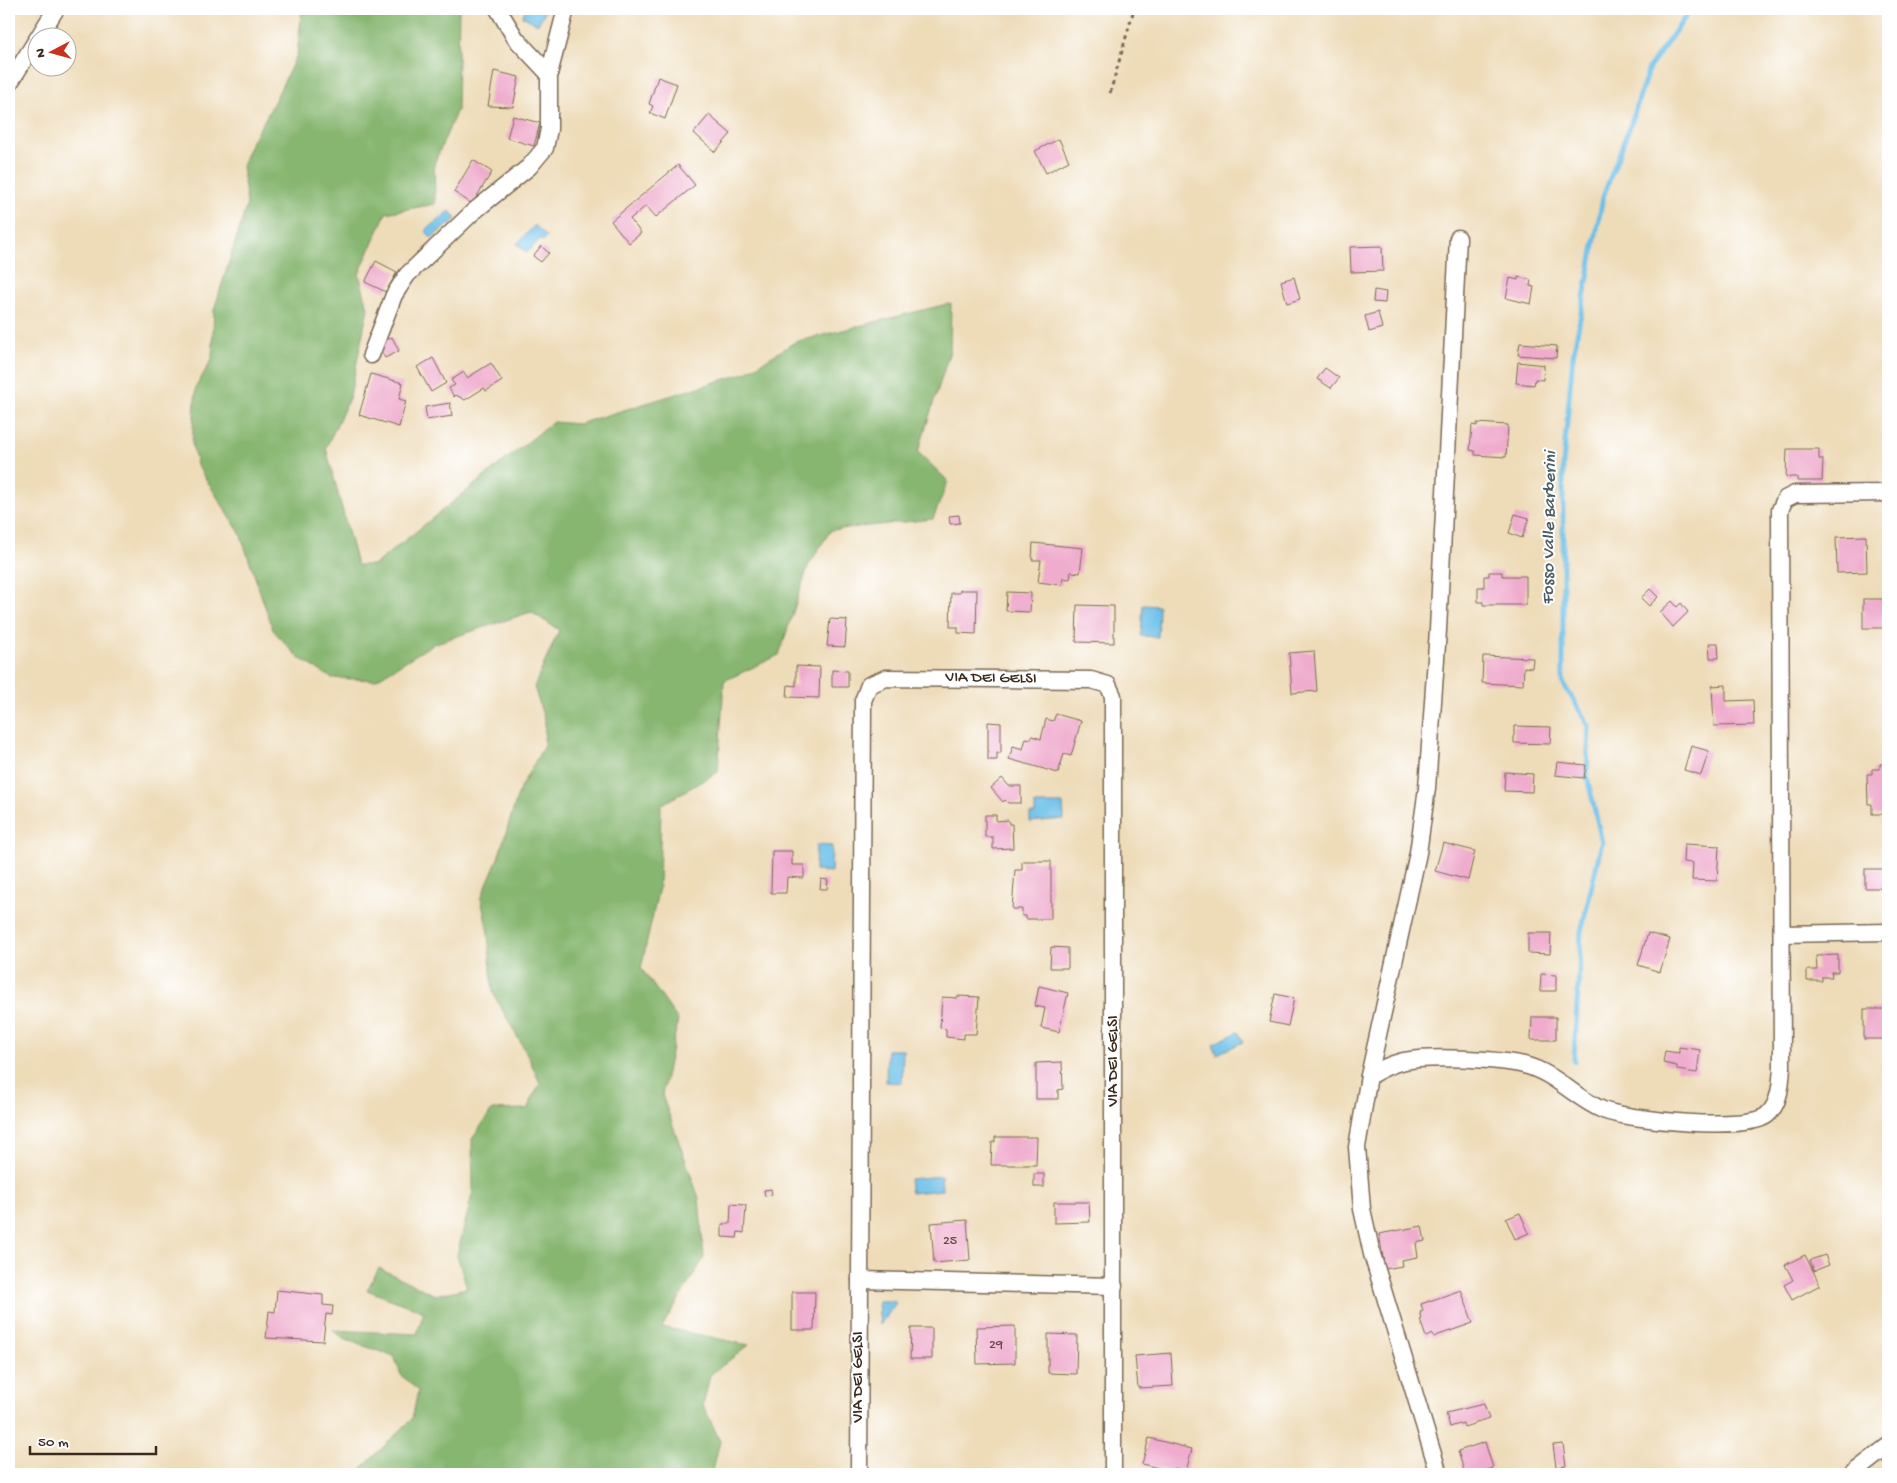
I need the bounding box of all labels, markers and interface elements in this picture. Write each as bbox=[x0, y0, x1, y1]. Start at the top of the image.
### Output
north arrow bbox=[28, 28, 78, 78]
text: N bbox=[33, 48, 50, 59]
water label: Fosso Valle Barberini bbox=[1538, 449, 1562, 605]
street label: VIA DEI GELSI bbox=[944, 669, 1037, 689]
street label: VIA DEI GELSI bbox=[1105, 1015, 1124, 1108]
house number: 25 bbox=[943, 1233, 957, 1250]
street label: VIA DEI GELSI bbox=[850, 1331, 869, 1424]
house number: 29 bbox=[989, 1337, 1003, 1354]
scale bar bbox=[30, 1423, 156, 1455]
text: 50 m bbox=[38, 1434, 69, 1452]

